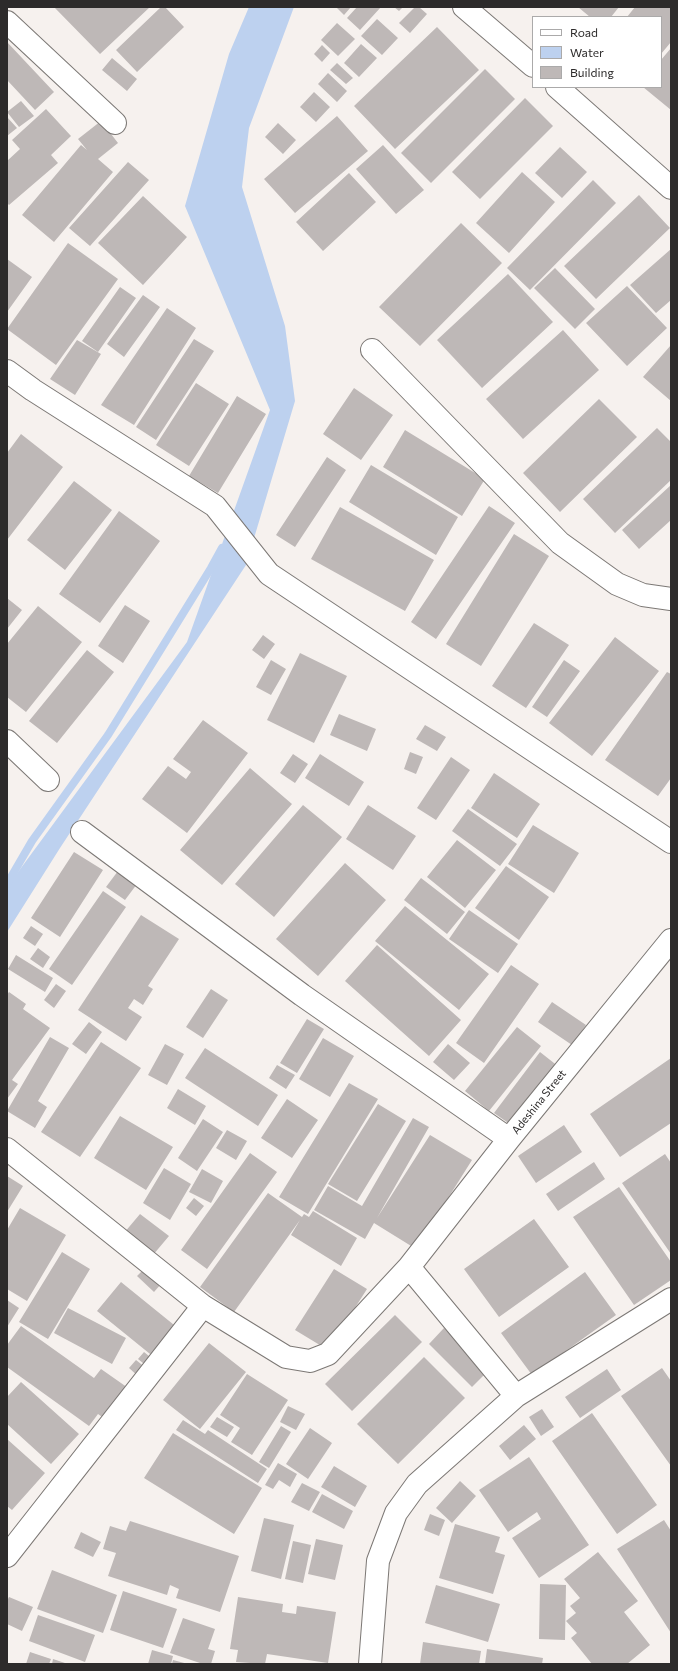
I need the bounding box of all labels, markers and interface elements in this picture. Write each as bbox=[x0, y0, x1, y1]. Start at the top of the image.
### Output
legend bbox=[532, 16, 662, 88]
text: Road bbox=[570, 25, 598, 39]
text: Water bbox=[570, 45, 604, 59]
text: Building bbox=[570, 65, 614, 79]
street label: Adeshina Street bbox=[509, 1067, 569, 1137]

